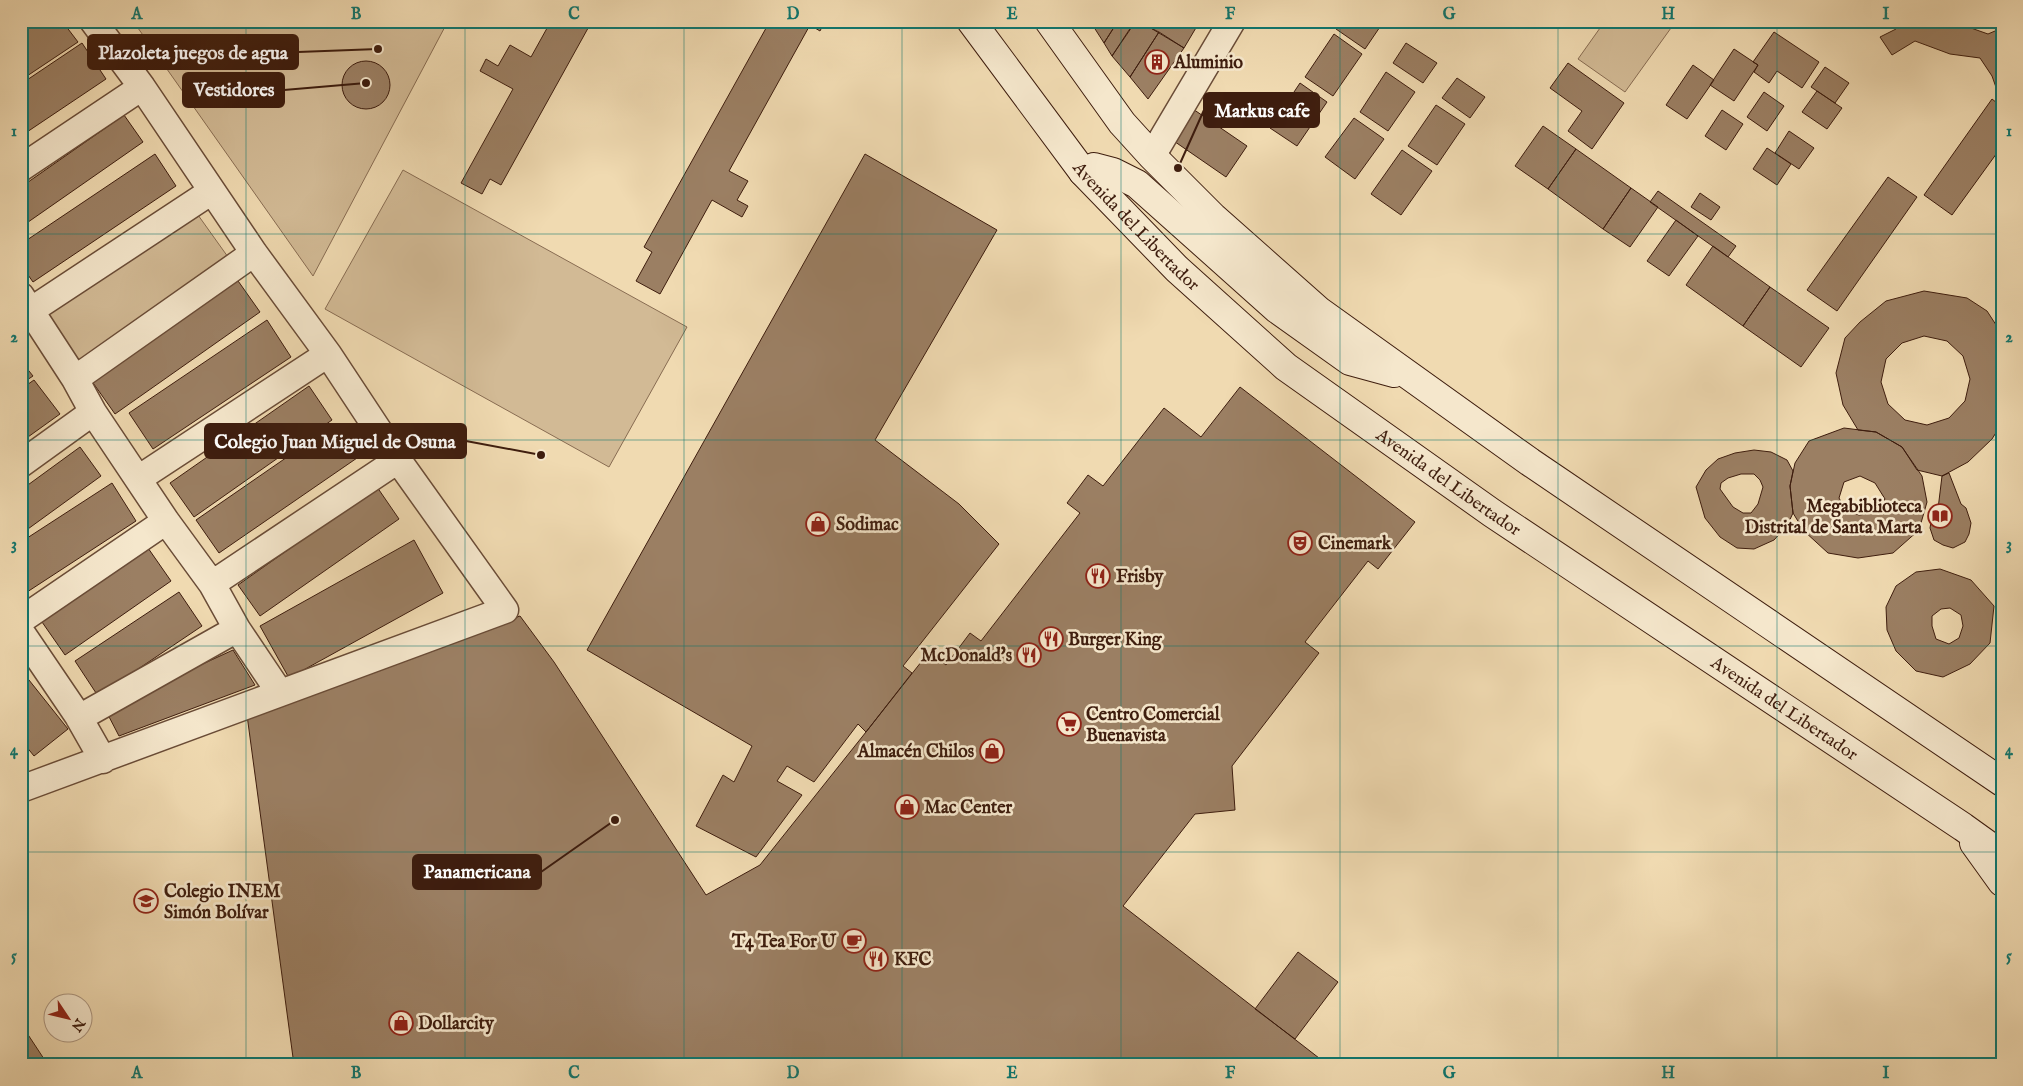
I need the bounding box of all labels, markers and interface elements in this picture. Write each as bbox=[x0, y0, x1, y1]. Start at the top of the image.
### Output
text: A bbox=[131, 5, 144, 25]
text: B bbox=[351, 5, 362, 25]
text: C bbox=[568, 5, 580, 25]
text: D bbox=[787, 5, 800, 25]
text: E bbox=[1006, 5, 1018, 25]
text: F bbox=[1225, 5, 1236, 25]
text: G bbox=[1443, 5, 1456, 25]
text: H bbox=[1661, 5, 1675, 25]
text: I bbox=[1883, 5, 1890, 25]
callout: Plazoleta juegos de agua bbox=[88, 35, 298, 69]
text: Plazoleta juegos de agua bbox=[98, 42, 289, 66]
building icon: Aluminio bbox=[1144, 49, 1170, 75]
place label: Aluminio bbox=[1173, 52, 1243, 75]
callout: Vestidores bbox=[183, 73, 284, 107]
text: Vestidores bbox=[192, 79, 275, 103]
callout: Markus cafe bbox=[1204, 93, 1319, 127]
text: Markus cafe bbox=[1214, 100, 1310, 124]
text: 1 bbox=[11, 122, 17, 142]
text: 1 bbox=[2006, 122, 2012, 142]
street label: Avenida del Libertador bbox=[1066, 157, 1204, 297]
text: 2 bbox=[10, 328, 18, 348]
text: 2 bbox=[2005, 328, 2013, 348]
callout: Colegio Juan Miguel de Osuna bbox=[205, 424, 466, 458]
street label: Avenida del Libertador bbox=[1370, 424, 1525, 542]
text: Colegio Juan Miguel de Osuna bbox=[214, 431, 457, 455]
place label: Megabiblioteca Distrital de Santa Marta bbox=[1745, 496, 1923, 540]
library icon: Megabiblioteca Distrital de Santa Marta bbox=[1927, 503, 1953, 529]
shop icon: Sodimac bbox=[805, 511, 831, 537]
place label: Sodimac bbox=[836, 514, 899, 537]
theatre icon: Cinemark bbox=[1287, 530, 1313, 556]
place label: Cinemark bbox=[1318, 533, 1393, 556]
text: 3 bbox=[11, 535, 17, 555]
text: 3 bbox=[2006, 535, 2012, 555]
restaurant icon: Frisby bbox=[1085, 563, 1111, 589]
place label: Frisby bbox=[1116, 566, 1164, 589]
restaurant icon: Burger King bbox=[1038, 626, 1064, 652]
place label: Burger King bbox=[1068, 629, 1163, 652]
restaurant icon: McDonald's bbox=[1016, 642, 1042, 668]
place label: McDonald's bbox=[920, 645, 1013, 668]
street label: Avenida del Libertador bbox=[1705, 652, 1862, 767]
place label: Centro Comercial Buenavista bbox=[1086, 704, 1221, 748]
supermarket icon: Centro Comercial Buenavista bbox=[1056, 711, 1082, 737]
shop icon: Almacén Chilos bbox=[979, 738, 1005, 764]
text: 4 bbox=[10, 741, 19, 761]
place label: Almacén Chilos bbox=[857, 741, 975, 764]
text: 4 bbox=[2005, 741, 2014, 761]
shop icon: Mac Center bbox=[894, 794, 920, 820]
place label: Mac Center bbox=[924, 797, 1012, 820]
callout: Panamericana bbox=[413, 855, 541, 889]
text: Panamericana bbox=[423, 861, 531, 885]
place label: Colegio INEM Simón Bolívar bbox=[164, 881, 281, 925]
school or university icon: Colegio INEM Simón Bolívar bbox=[133, 888, 159, 914]
cafe icon: T4 Tea For U bbox=[841, 928, 867, 954]
place label: T4 Tea For U bbox=[731, 931, 837, 954]
restaurant icon: KFC bbox=[863, 946, 889, 972]
text: 5 bbox=[11, 947, 17, 967]
text: 5 bbox=[2006, 947, 2012, 967]
place label: KFC bbox=[894, 949, 931, 972]
north arrow bbox=[42, 994, 92, 1044]
shop icon: Dollarcity bbox=[388, 1010, 414, 1036]
place label: Dollarcity bbox=[418, 1013, 495, 1036]
text: N bbox=[67, 1014, 89, 1035]
text: A bbox=[131, 1064, 144, 1084]
text: B bbox=[351, 1064, 362, 1084]
text: C bbox=[568, 1064, 580, 1084]
text: D bbox=[787, 1064, 800, 1084]
text: E bbox=[1006, 1064, 1018, 1084]
text: F bbox=[1225, 1064, 1236, 1084]
text: G bbox=[1443, 1064, 1456, 1084]
text: H bbox=[1661, 1064, 1675, 1084]
text: I bbox=[1883, 1064, 1890, 1084]

